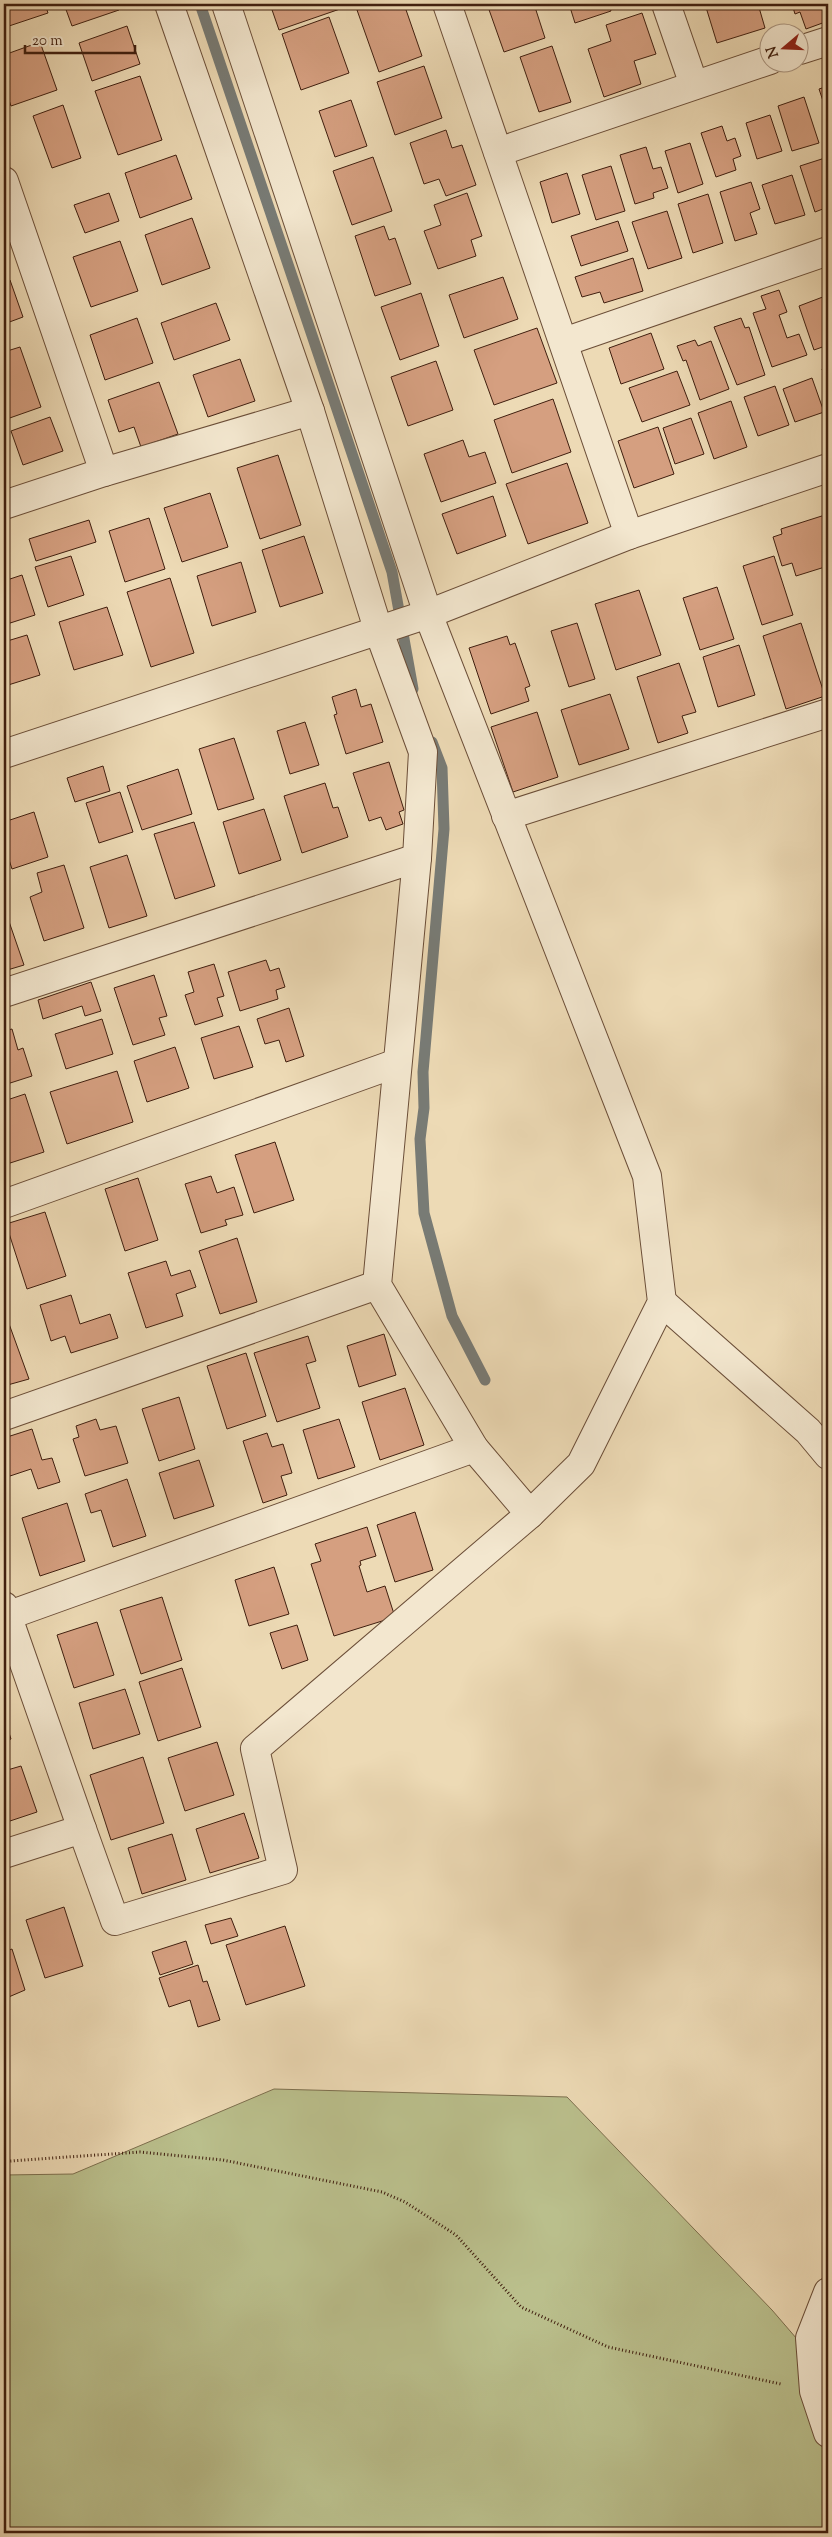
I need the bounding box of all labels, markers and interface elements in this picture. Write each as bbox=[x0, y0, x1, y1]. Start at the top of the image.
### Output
scale bar bbox=[25, 22, 135, 54]
north arrow bbox=[760, 22, 810, 72]
text: 20 m bbox=[32, 31, 63, 52]
text: N bbox=[762, 43, 785, 60]

